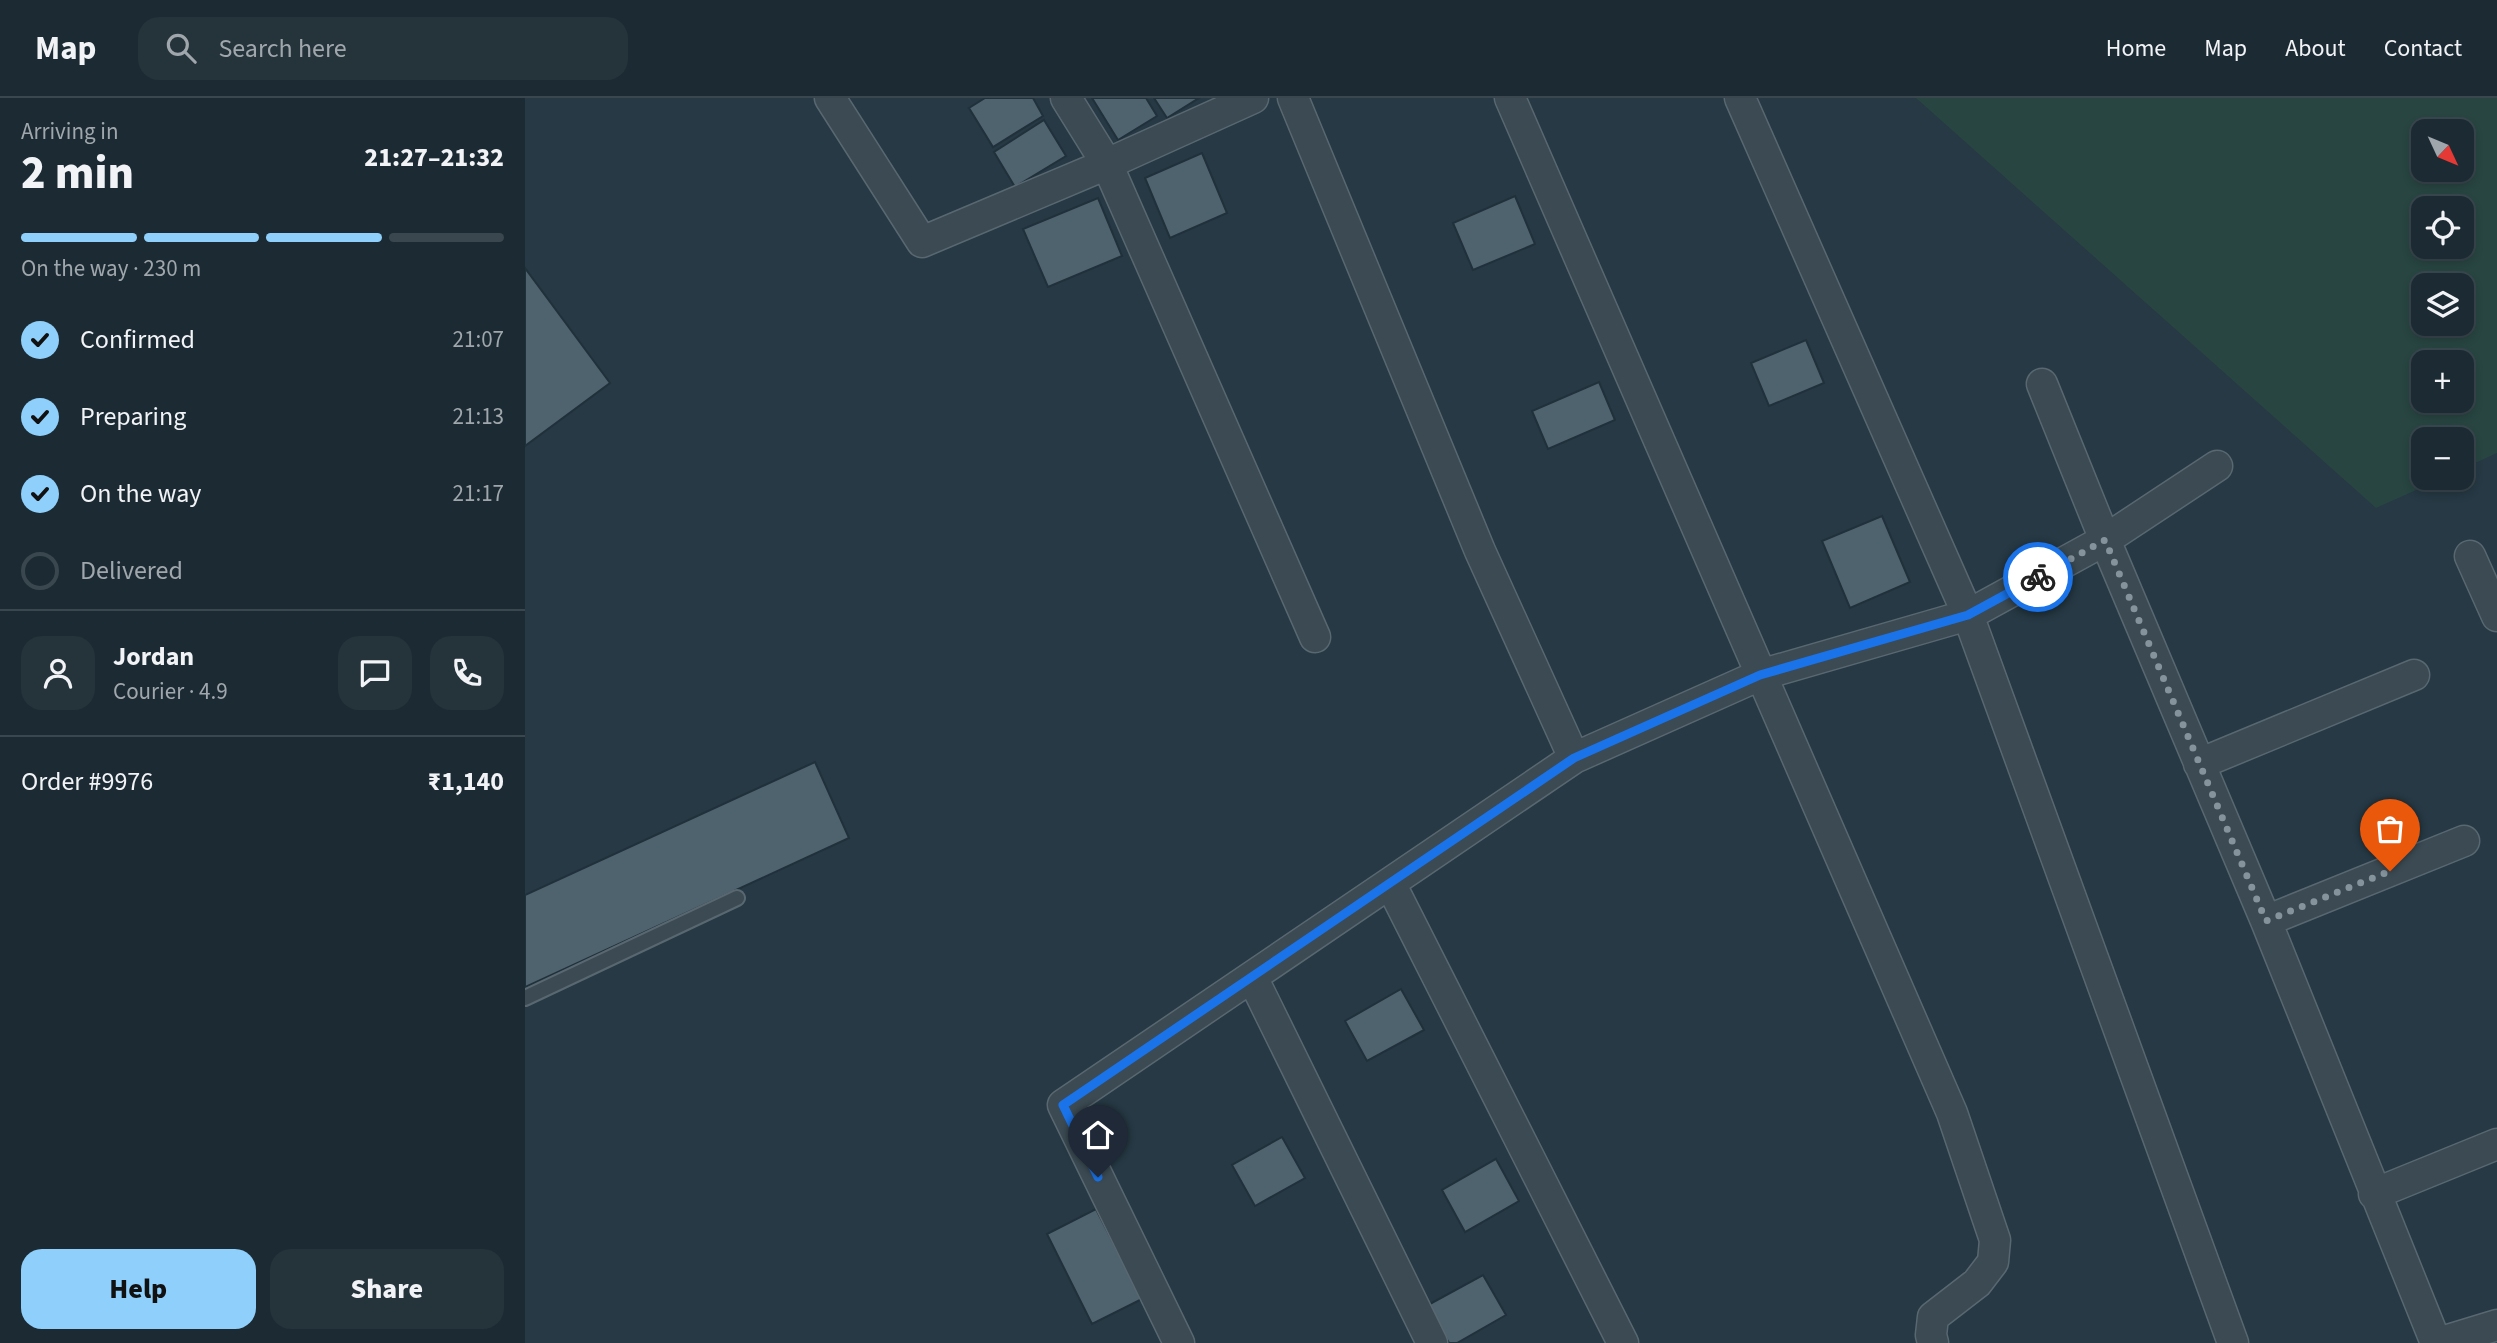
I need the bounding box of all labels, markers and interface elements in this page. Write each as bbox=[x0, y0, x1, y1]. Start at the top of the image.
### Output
search box bbox=[138, 17, 628, 80]
text: Map bbox=[35, 25, 96, 72]
icon: search bbox=[162, 29, 200, 67]
text: Search here bbox=[218, 30, 347, 67]
text: Home bbox=[2106, 31, 2166, 66]
text: Map bbox=[2204, 31, 2247, 66]
text: About bbox=[2285, 31, 2346, 66]
text: Contact bbox=[2384, 31, 2462, 66]
text: Arriving in bbox=[21, 115, 119, 148]
north arrow bbox=[2411, 119, 2475, 182]
map controls bbox=[2411, 119, 2474, 490]
text: 21:27–21:32 bbox=[364, 139, 504, 176]
text: 2 min bbox=[21, 141, 134, 206]
button: locate bbox=[2411, 196, 2474, 259]
text: On the way · 230 m bbox=[21, 252, 201, 285]
button: layers bbox=[2411, 273, 2474, 336]
icon: check bbox=[21, 321, 59, 359]
text: Confirmed bbox=[80, 321, 195, 358]
text: 21:07 bbox=[453, 323, 504, 356]
button: + bbox=[2411, 350, 2474, 413]
icon: check bbox=[21, 398, 59, 436]
text: Preparing bbox=[80, 398, 186, 435]
text: 21:13 bbox=[453, 400, 504, 433]
button: − bbox=[2411, 427, 2474, 490]
icon: check bbox=[21, 475, 59, 513]
text: On the way bbox=[80, 475, 201, 512]
text: 21:17 bbox=[453, 477, 504, 510]
courier bbox=[2003, 542, 2073, 612]
text: Delivered bbox=[80, 552, 183, 589]
icon: bike bbox=[2019, 558, 2057, 596]
button: person bbox=[21, 636, 95, 710]
button: chat bbox=[338, 636, 412, 710]
button: phone bbox=[430, 636, 504, 710]
text: Jordan bbox=[113, 638, 194, 675]
text: Courier · 4.9 bbox=[113, 675, 228, 708]
text: Order #9976 bbox=[21, 763, 153, 800]
text: ₹1,140 bbox=[428, 763, 504, 800]
pin bbox=[2360, 799, 2420, 871]
icon: bag bbox=[2371, 810, 2409, 848]
pin bbox=[1068, 1105, 1128, 1177]
icon: home bbox=[1079, 1116, 1117, 1154]
button: Help bbox=[21, 1249, 256, 1329]
button: Share bbox=[270, 1249, 504, 1329]

